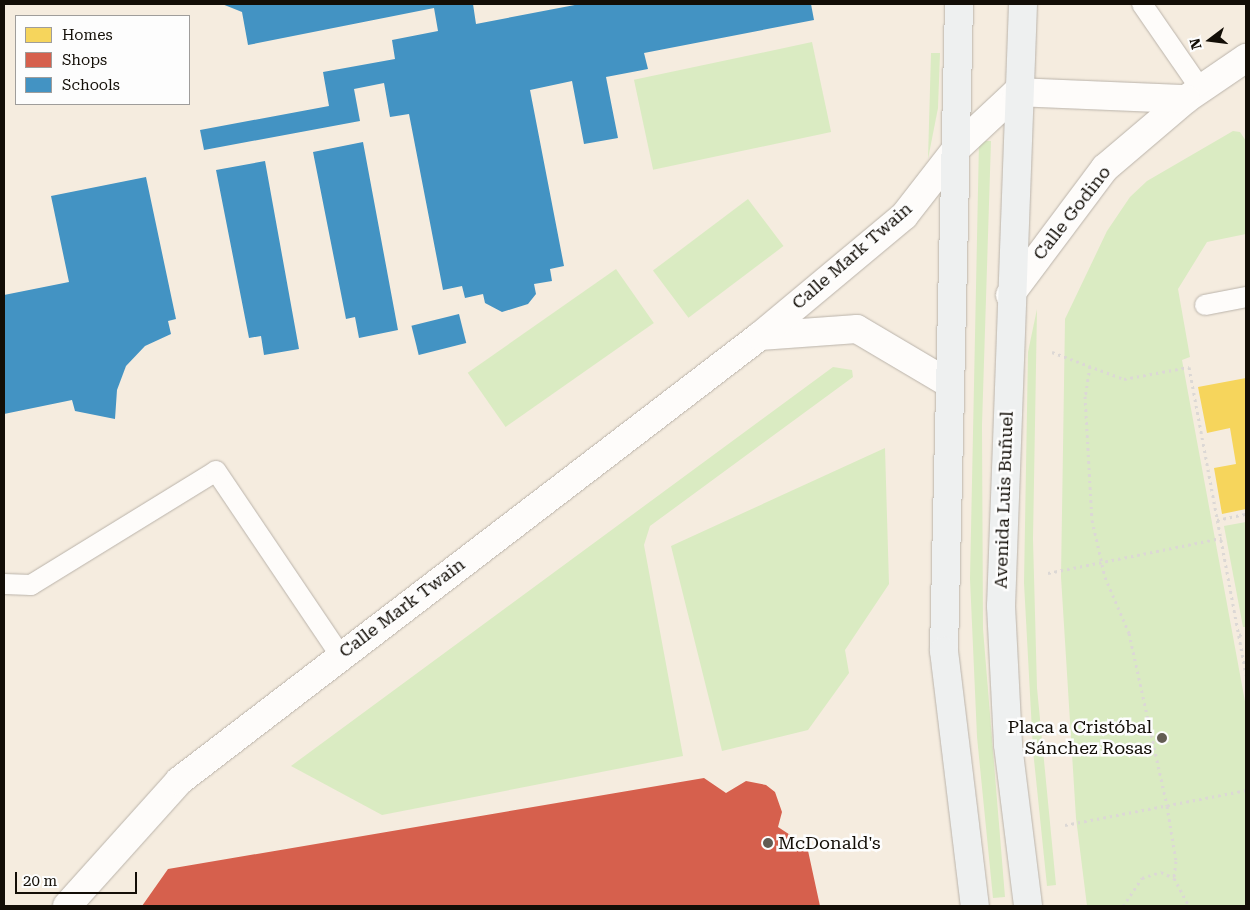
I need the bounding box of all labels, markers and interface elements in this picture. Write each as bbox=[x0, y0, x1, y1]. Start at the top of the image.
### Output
legend bbox=[15, 15, 190, 105]
north arrow bbox=[1185, 15, 1235, 65]
text: Homes bbox=[62, 26, 113, 44]
text: N bbox=[1186, 37, 1205, 51]
text: Shops bbox=[62, 51, 107, 69]
text: Schools bbox=[62, 76, 120, 94]
street label: Calle Godino bbox=[1029, 162, 1115, 264]
street label: Calle Mark Twain bbox=[788, 198, 916, 314]
street label: Avenida Luis Buñuel bbox=[990, 411, 1018, 589]
street label: Calle Mark Twain bbox=[335, 554, 469, 662]
place label: Placa a Cristóbal Sánchez Rosas bbox=[1008, 717, 1152, 760]
marker: Placa a Cristóbal Sánchez Rosas bbox=[1156, 732, 1168, 744]
place label: McDonald's bbox=[778, 832, 881, 854]
marker: McDonald's bbox=[762, 837, 774, 849]
scale bar bbox=[18, 862, 140, 894]
text: 20 m bbox=[23, 872, 57, 890]

